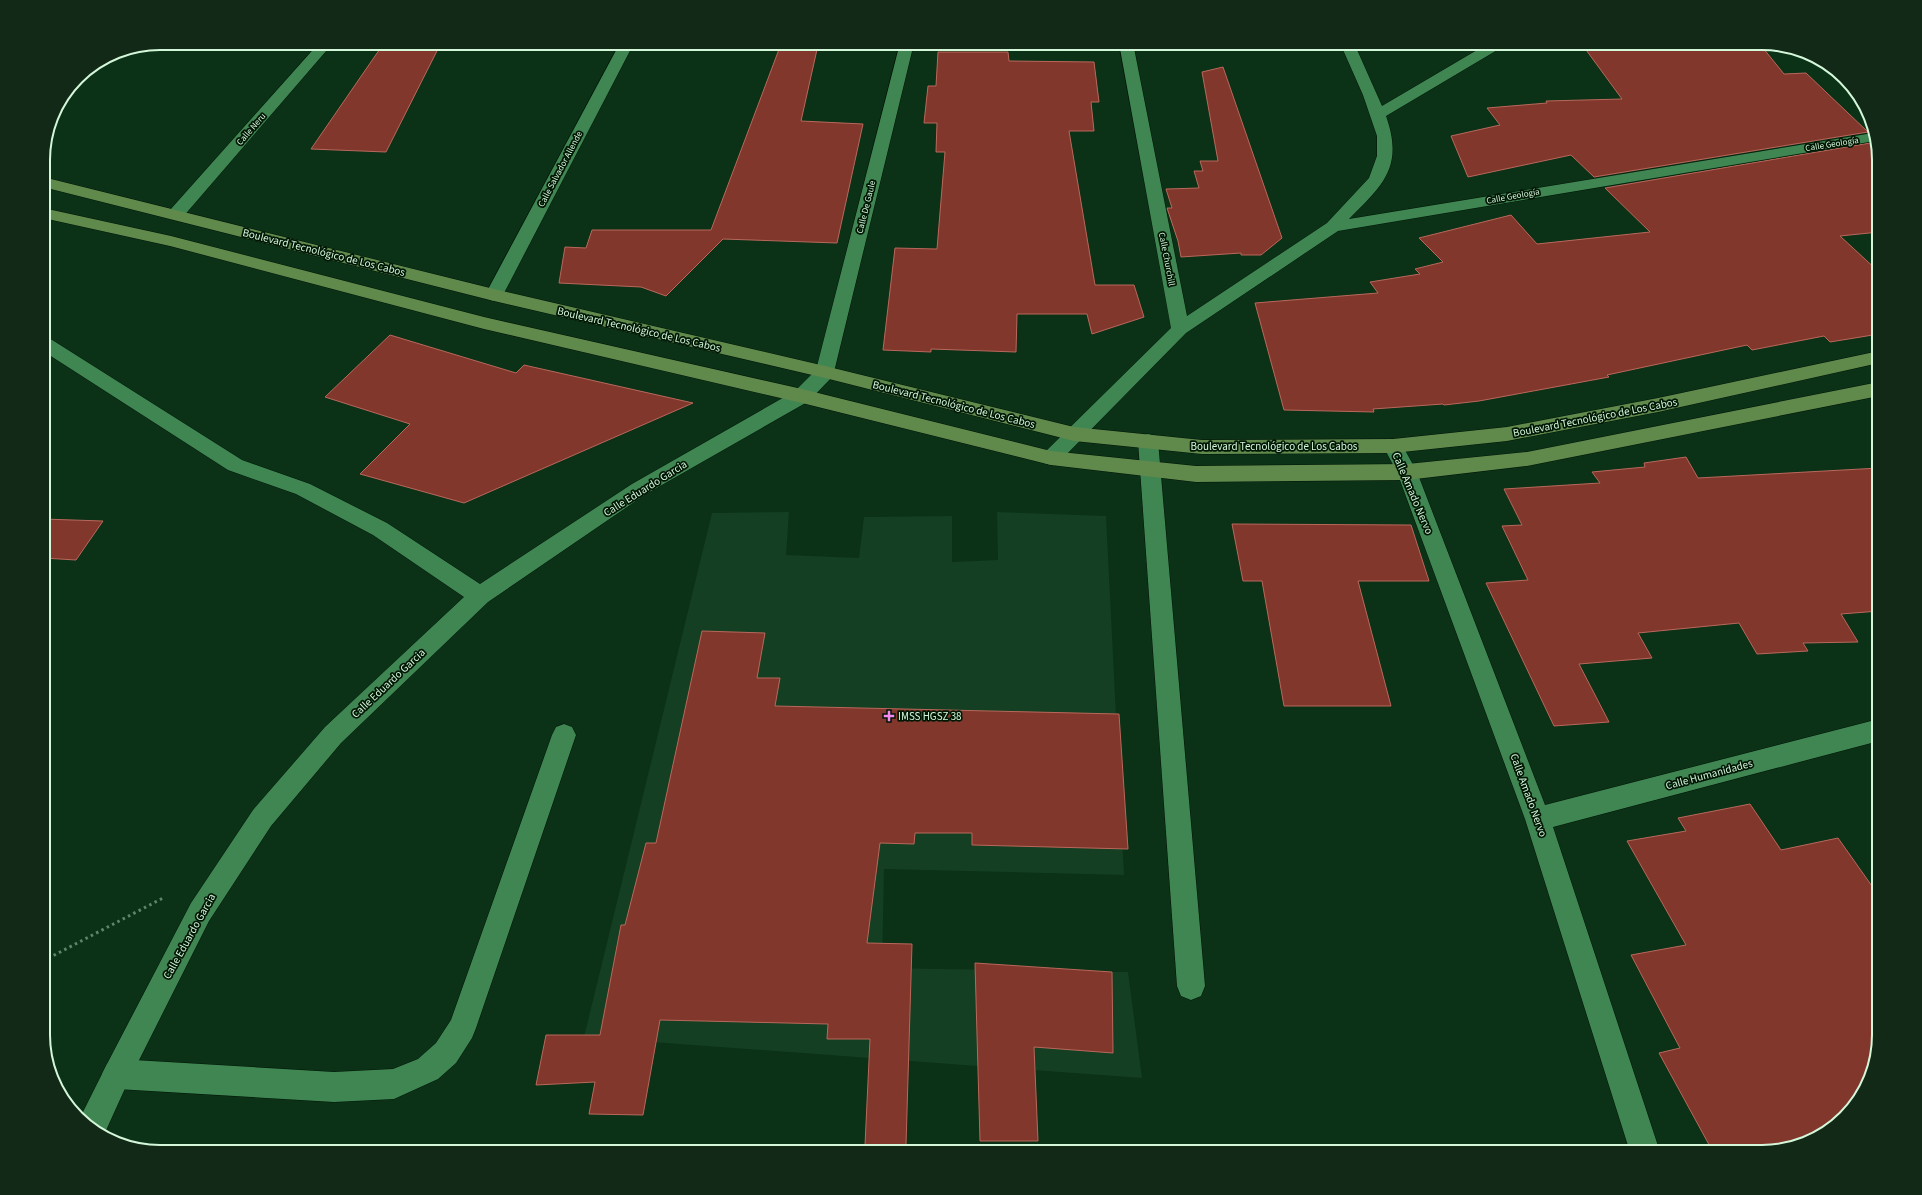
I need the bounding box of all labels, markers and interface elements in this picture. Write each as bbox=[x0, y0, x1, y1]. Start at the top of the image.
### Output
street label: Calle Neru bbox=[234, 110, 269, 148]
street label: Calle Salvador Allende bbox=[535, 129, 586, 209]
street label: Calle Geología bbox=[1804, 134, 1860, 155]
street label: Calle De Gaule bbox=[854, 179, 879, 235]
street label: Calle Geología bbox=[1485, 185, 1541, 208]
street label: Boulevard Tecnológico de Los Cabos bbox=[241, 225, 407, 280]
street label: Calle Churchill bbox=[1155, 231, 1178, 287]
street label: Boulevard Tecnológico de Los Cabos bbox=[556, 303, 722, 356]
street label: Boulevard Tecnológico de Los Cabos bbox=[871, 377, 1037, 432]
street label: Boulevard Tecnológico de Los Cabos bbox=[1512, 394, 1679, 441]
street label: Boulevard Tecnológico de Los Cabos bbox=[1191, 439, 1358, 454]
street label: Calle Amado Nervo bbox=[1388, 450, 1437, 537]
street label: Calle Eduardo Garcia bbox=[601, 457, 690, 520]
street label: Calle Eduardo Garcia bbox=[348, 645, 428, 721]
place label: IMSS HGSZ 38 bbox=[898, 709, 962, 724]
marker: IMSS HGSZ 38 bbox=[883, 710, 895, 722]
street label: Calle Amado Nervo bbox=[1506, 751, 1551, 839]
street label: Calle Humanidades bbox=[1664, 756, 1755, 793]
street label: Calle Eduardo Garcia bbox=[160, 891, 219, 982]

